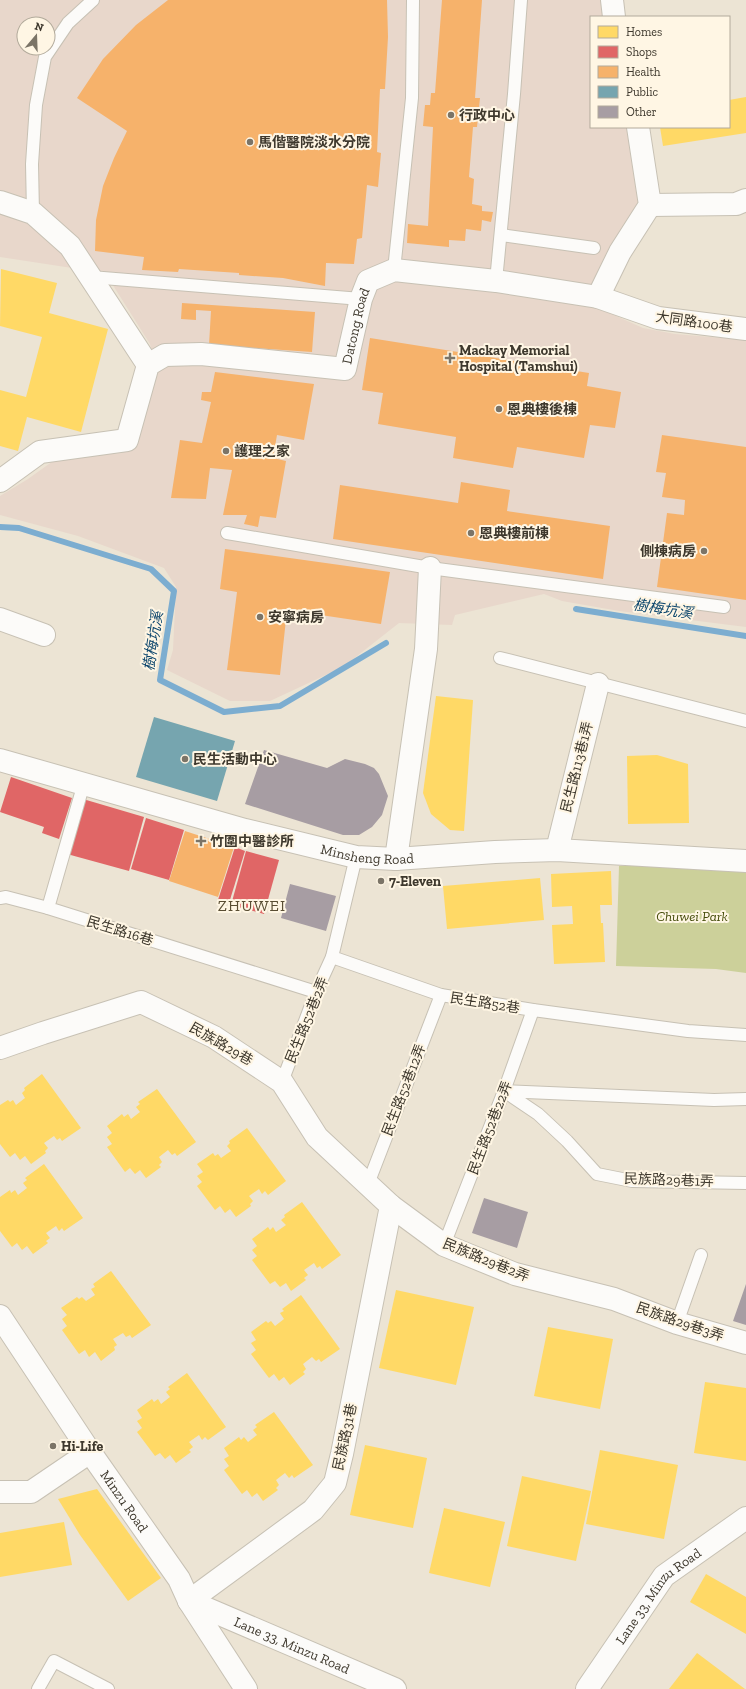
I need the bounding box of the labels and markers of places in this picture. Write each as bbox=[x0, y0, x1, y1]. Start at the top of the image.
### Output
place label: 行政中心 bbox=[459, 107, 515, 124]
marker: 行政中心 bbox=[446, 110, 456, 120]
place label: 馬偕醫院淡水分院 bbox=[258, 134, 370, 151]
marker: 馬偕醫院淡水分院 bbox=[245, 137, 255, 147]
place label: Mackay Memorial Hospital (Tamshui) bbox=[459, 342, 578, 375]
marker: Mackay Memorial Hospital (Tamshui) bbox=[444, 352, 456, 364]
place label: 恩典樓後棟 bbox=[507, 401, 577, 418]
marker: 恩典樓後棟 bbox=[494, 404, 504, 414]
place label: 護理之家 bbox=[234, 443, 290, 460]
marker: 護理之家 bbox=[221, 446, 231, 456]
place label: 恩典樓前棟 bbox=[479, 525, 549, 542]
marker: 恩典樓前棟 bbox=[466, 528, 476, 538]
place label: 側棟病房 bbox=[640, 543, 696, 560]
marker: 側棟病房 bbox=[699, 546, 709, 556]
place label: 安寧病房 bbox=[268, 609, 324, 626]
marker: 安寧病房 bbox=[255, 612, 265, 622]
place label: 民生活動中心 bbox=[193, 751, 277, 768]
marker: 民生活動中心 bbox=[180, 754, 190, 764]
place label: 竹圍中醫診所 bbox=[210, 833, 294, 850]
marker: 竹圍中醫診所 bbox=[195, 835, 207, 847]
place label: 7-Eleven bbox=[389, 873, 442, 890]
marker: 7-Eleven bbox=[376, 876, 386, 886]
place label: Hi-Life bbox=[61, 1438, 104, 1455]
marker: Hi-Life bbox=[48, 1441, 58, 1451]

